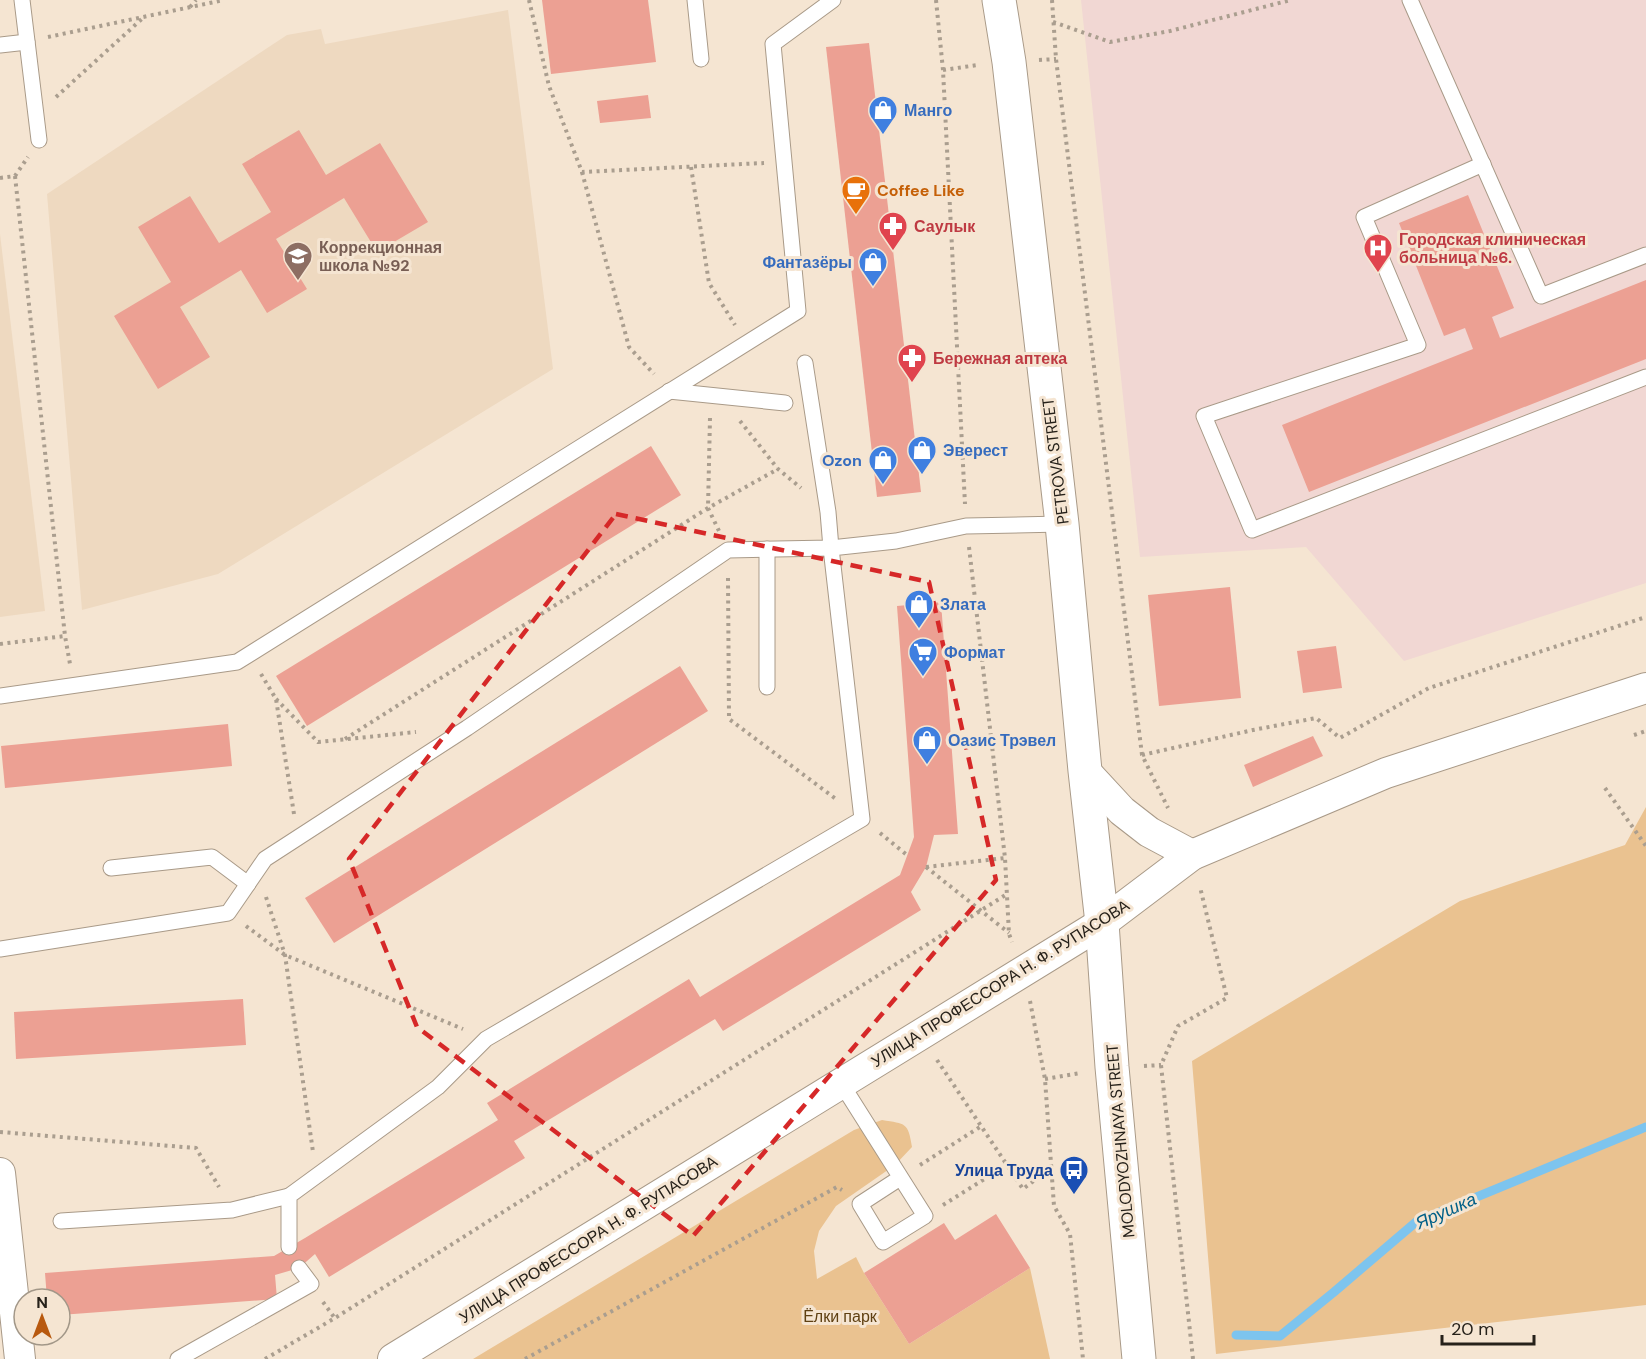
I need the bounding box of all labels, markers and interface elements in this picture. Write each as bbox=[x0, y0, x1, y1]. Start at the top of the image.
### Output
shop icon: Манго bbox=[867, 94, 899, 136]
place label: Манго bbox=[904, 100, 953, 121]
cafe icon: Coffee Like bbox=[840, 174, 872, 216]
place label: Coffee Like bbox=[877, 180, 965, 201]
pharmacy icon: Саулык bbox=[877, 210, 909, 252]
place label: Саулык bbox=[914, 216, 976, 237]
place label: Городская клиническая больница №6. bbox=[1399, 229, 1586, 268]
hospital icon: Городская клиническая больница №6. bbox=[1362, 232, 1394, 274]
place label: Коррекционная школа №92 bbox=[319, 237, 442, 276]
school or university icon: Коррекционная школа №92 bbox=[282, 240, 314, 282]
shop icon: Фантазёры bbox=[857, 246, 889, 288]
place label: Фантазёры bbox=[763, 252, 852, 273]
pharmacy icon: Бережная аптека bbox=[896, 342, 928, 384]
place label: Бережная аптека bbox=[933, 348, 1067, 369]
street label: PETROVA STREET bbox=[1037, 396, 1074, 525]
shop icon: Эверест bbox=[906, 434, 938, 476]
place label: Эверест bbox=[943, 440, 1008, 461]
shop icon: Ozon bbox=[867, 444, 899, 486]
place label: Ozon bbox=[822, 450, 862, 471]
shop icon: Злата bbox=[903, 588, 935, 630]
place label: Злата bbox=[940, 594, 986, 615]
supermarket icon: Формат bbox=[907, 636, 939, 678]
place label: Формат bbox=[944, 642, 1006, 663]
shop icon: Оазис Трэвел bbox=[911, 724, 943, 766]
place label: Оазис Трэвел bbox=[948, 730, 1056, 751]
street label: УЛИЦА ПРОФЕССОРА Н. Ф. РУПАСОВА bbox=[867, 895, 1134, 1072]
street label: MOLODYOZHNAYA STREET bbox=[1102, 1043, 1139, 1239]
street label: УЛИЦА ПРОФЕССОРА Н. Ф. РУПАСОВА bbox=[455, 1151, 722, 1328]
bus stop icon: Улица Труда bbox=[1058, 1154, 1090, 1196]
place label: Улица Труда bbox=[955, 1160, 1053, 1181]
water label: Ярушка bbox=[1411, 1187, 1480, 1235]
north arrow bbox=[12, 1287, 72, 1347]
text: N bbox=[36, 1292, 48, 1313]
park label: Ёлки парк bbox=[803, 1306, 878, 1327]
scale bar bbox=[1442, 1308, 1534, 1346]
text: 20 m bbox=[1451, 1317, 1494, 1341]

